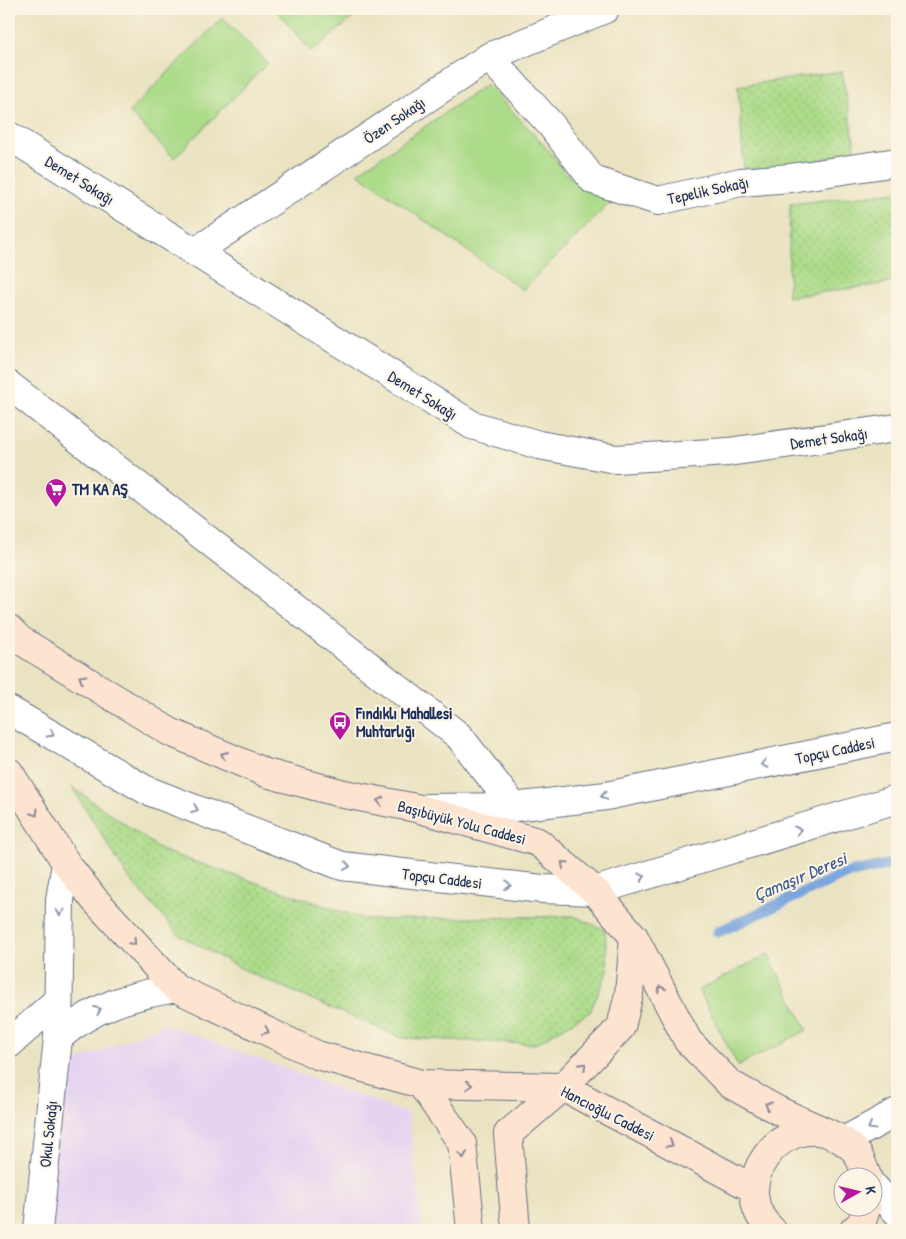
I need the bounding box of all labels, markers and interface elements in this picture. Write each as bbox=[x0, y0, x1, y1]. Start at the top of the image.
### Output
street label: Özen Sokağı bbox=[359, 91, 429, 149]
street label: Demet Sokağı bbox=[41, 150, 119, 210]
street label: Tepelik Sokağı bbox=[665, 171, 751, 209]
street label: Demet Sokağı bbox=[384, 365, 462, 425]
street label: Demet Sokağı bbox=[789, 422, 869, 454]
supermarket icon: TM KA AŞ bbox=[44, 477, 68, 508]
place label: TM KA AŞ bbox=[71, 478, 128, 500]
one-way arrow bbox=[78, 675, 87, 684]
place label: Fındıklı Mahallesi Muhtarlığı bbox=[355, 702, 453, 743]
bus stop icon: Fındıklı Mahallesi Muhtarlığı bbox=[328, 710, 352, 741]
one-way arrow bbox=[45, 728, 54, 738]
street label: Topçu Caddesi bbox=[793, 731, 877, 769]
one-way arrow bbox=[220, 751, 229, 762]
one-way arrow bbox=[759, 758, 768, 769]
one-way arrow bbox=[600, 791, 609, 801]
street label: Başıbüyük Yolu Caddesi bbox=[395, 794, 529, 850]
one-way arrow bbox=[375, 796, 384, 807]
one-way arrow bbox=[190, 803, 199, 813]
one-way arrow bbox=[28, 808, 38, 817]
one-way arrow bbox=[793, 825, 801, 835]
water label: Çamaşır Deresi bbox=[749, 845, 852, 907]
one-way arrow bbox=[342, 860, 351, 871]
one-way arrow bbox=[560, 861, 569, 870]
street label: Topçu Caddesi bbox=[401, 862, 483, 894]
one-way arrow bbox=[637, 872, 646, 882]
one-way arrow bbox=[504, 879, 512, 890]
one-way arrow bbox=[55, 908, 65, 916]
one-way arrow bbox=[127, 936, 136, 945]
one-way arrow bbox=[657, 985, 667, 994]
one-way arrow bbox=[93, 1006, 101, 1016]
one-way arrow bbox=[261, 1024, 270, 1035]
one-way arrow bbox=[577, 1063, 586, 1072]
one-way arrow bbox=[466, 1080, 474, 1090]
street label: Hancıoğlu Caddesi bbox=[557, 1080, 659, 1146]
street label: Okul Sokağı bbox=[34, 1099, 62, 1169]
one-way arrow bbox=[764, 1101, 773, 1111]
one-way arrow bbox=[868, 1121, 877, 1131]
one-way arrow bbox=[664, 1138, 673, 1148]
one-way arrow bbox=[457, 1151, 468, 1159]
north arrow bbox=[834, 1166, 884, 1216]
text: K bbox=[861, 1185, 881, 1196]

